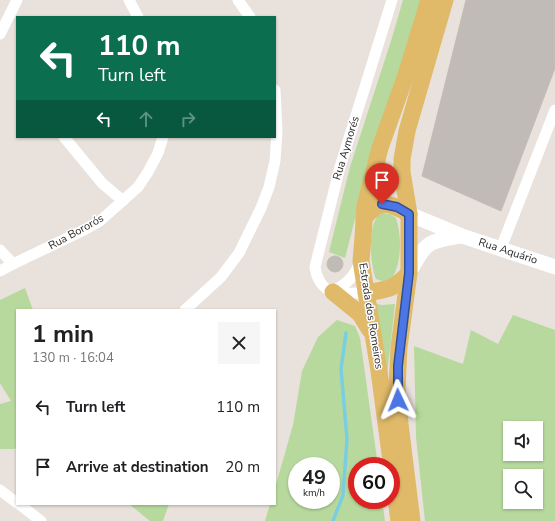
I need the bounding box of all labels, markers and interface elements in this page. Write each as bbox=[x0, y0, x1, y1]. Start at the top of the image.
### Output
text: 110 m bbox=[98, 27, 181, 65]
icon: left bbox=[32, 32, 84, 84]
text: Turn left bbox=[98, 63, 166, 87]
icon: left bbox=[93, 108, 115, 130]
icon: ahead bbox=[135, 108, 157, 130]
icon: right bbox=[177, 108, 199, 130]
street label: Rua Aymorés bbox=[329, 114, 363, 182]
pin bbox=[365, 163, 399, 204]
icon: arrive bbox=[371, 169, 393, 191]
street label: Rua Bororós bbox=[46, 211, 106, 253]
street label: Rua Aquário bbox=[477, 234, 539, 268]
street label: Estrada dos Romeiros bbox=[355, 262, 387, 370]
text: 1 min bbox=[32, 318, 94, 350]
button: close bbox=[218, 322, 260, 364]
text: 130 m · 16:04 bbox=[32, 349, 114, 367]
position arrow bbox=[377, 379, 419, 421]
icon: left bbox=[32, 396, 54, 418]
text: Turn left bbox=[66, 397, 125, 417]
text: 110 m bbox=[216, 397, 260, 417]
map controls bbox=[503, 421, 543, 509]
button: sound bbox=[503, 421, 543, 461]
icon: arrive bbox=[32, 456, 54, 478]
text: Arrive at destination bbox=[66, 457, 209, 477]
text: 20 m bbox=[225, 457, 260, 477]
speed limit sign: 60 bbox=[348, 457, 400, 509]
text: 49 bbox=[302, 464, 326, 491]
button: search bbox=[503, 469, 543, 509]
text: km/h bbox=[303, 486, 325, 500]

